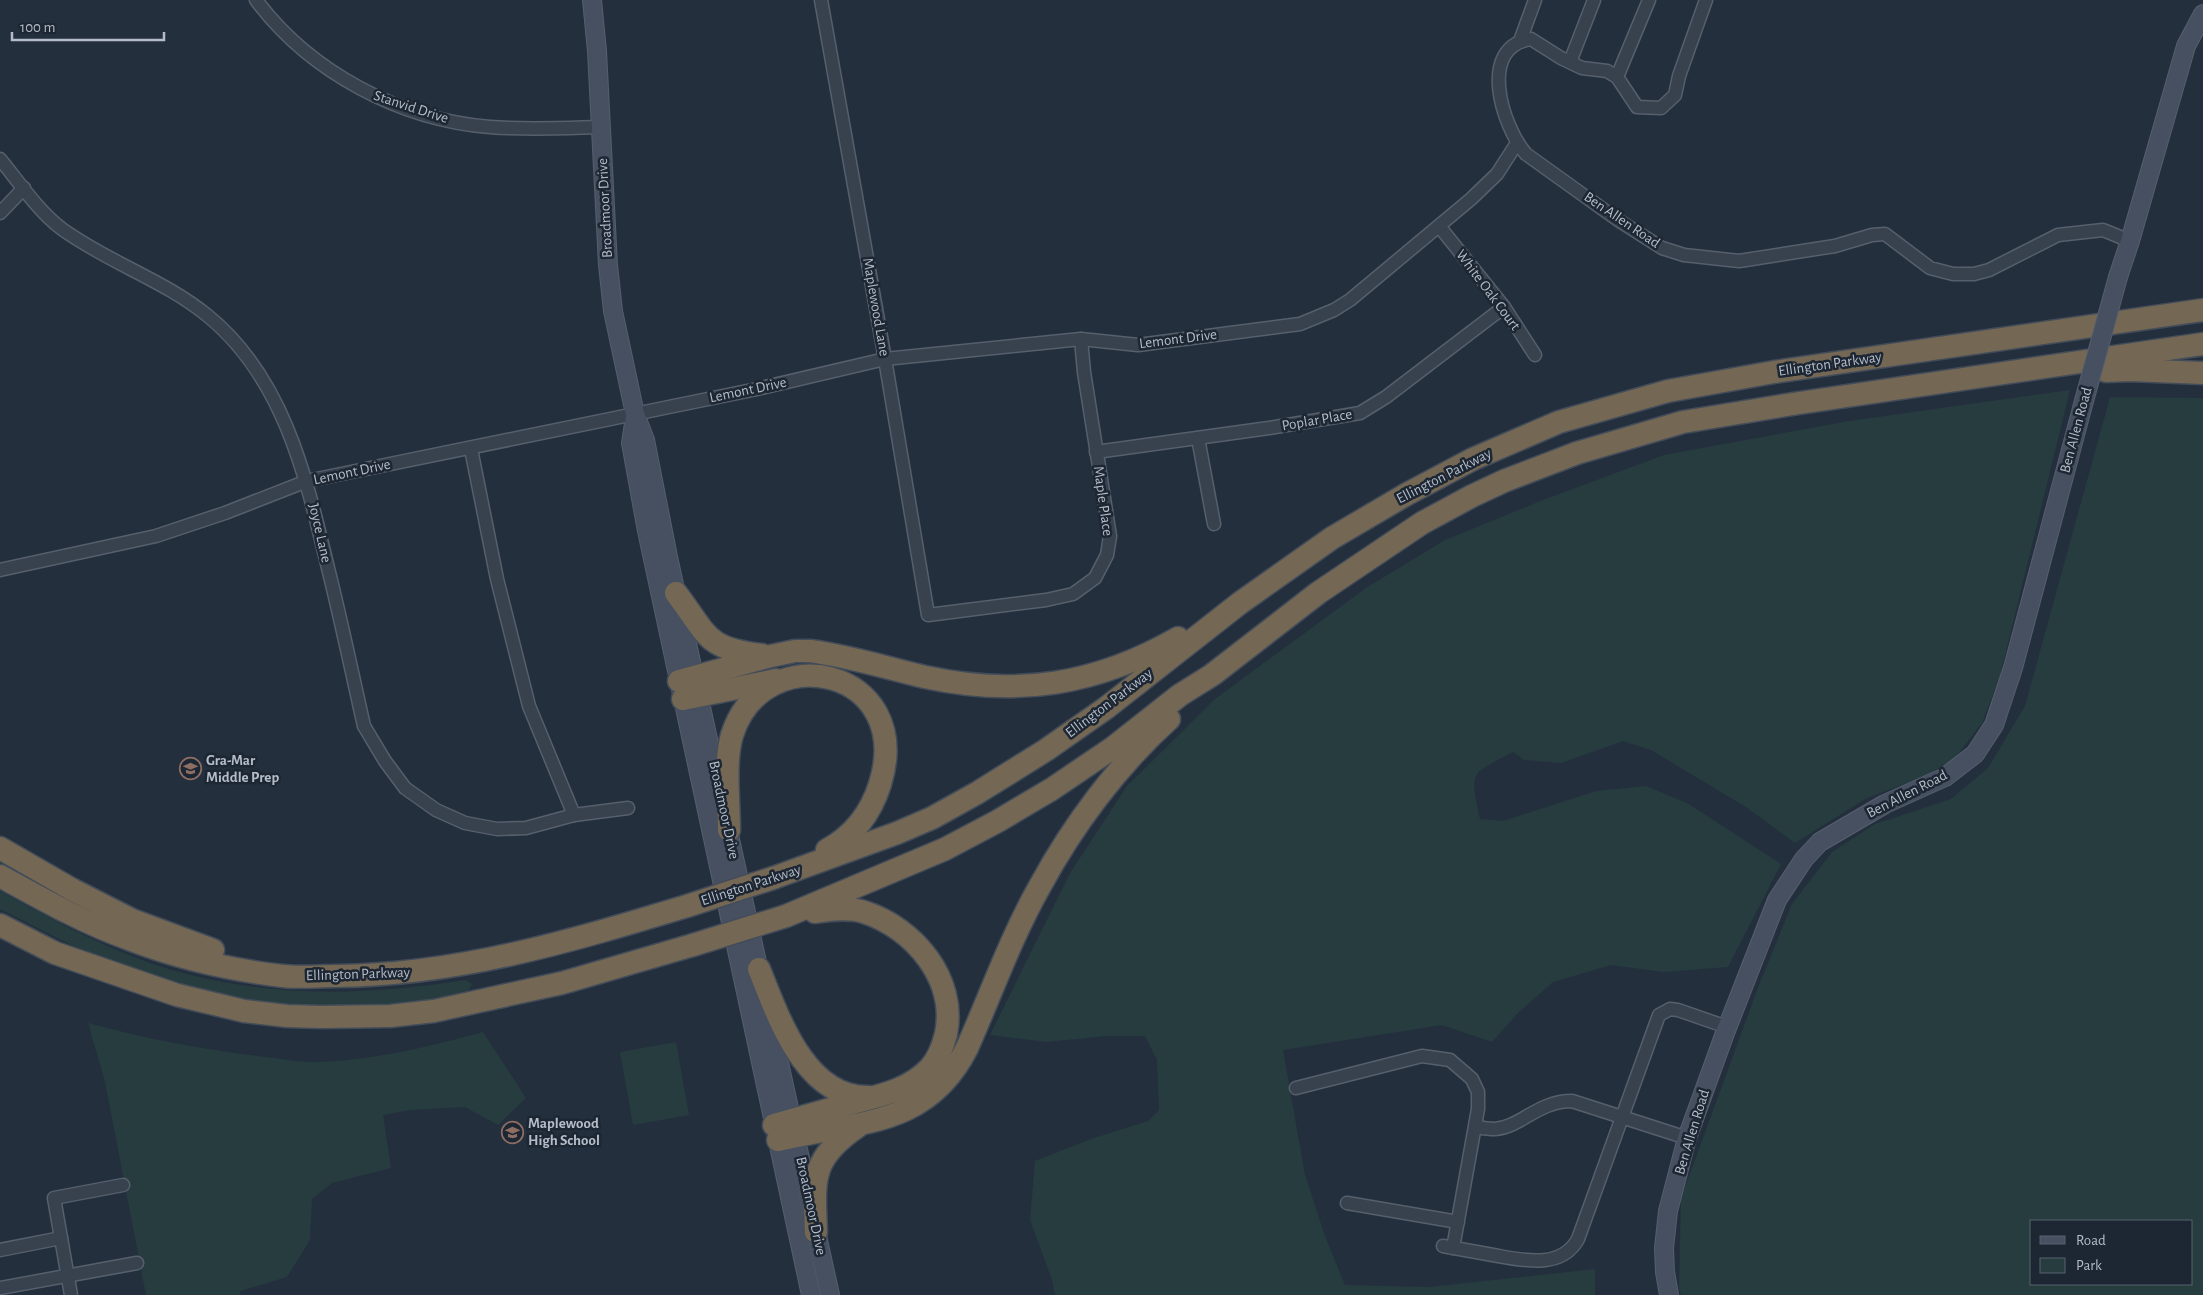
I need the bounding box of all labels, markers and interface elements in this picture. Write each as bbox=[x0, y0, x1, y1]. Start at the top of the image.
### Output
scale bar bbox=[12, 10, 165, 42]
text: 100 m bbox=[20, 20, 55, 35]
street label: Stanvid Drive bbox=[372, 88, 450, 126]
street label: Broadmoor Drive bbox=[595, 158, 615, 258]
street label: Ben Allen Road bbox=[1581, 189, 1663, 251]
street label: White Oak Court bbox=[1453, 247, 1523, 333]
street label: Maplewood Lane bbox=[860, 257, 892, 357]
street label: Lemont Drive bbox=[1138, 327, 1218, 351]
street label: Ellington Parkway bbox=[1777, 349, 1883, 379]
street label: Lemont Drive bbox=[708, 375, 788, 405]
street label: Ben Allen Road bbox=[2057, 385, 2095, 474]
street label: Poplar Place bbox=[1281, 406, 1353, 434]
street label: Ellington Parkway bbox=[1394, 445, 1494, 506]
street label: Lemont Drive bbox=[312, 457, 392, 487]
street label: Maple Place bbox=[1091, 465, 1115, 537]
street label: Joyce Lane bbox=[306, 502, 334, 564]
street label: Ellington Parkway bbox=[1063, 665, 1156, 740]
place label: Gra-Mar Middle Prep bbox=[206, 753, 279, 785]
school or university icon: Gra-Mar Middle Prep bbox=[178, 757, 202, 781]
street label: Broadmoor Drive bbox=[706, 760, 742, 860]
street label: Ben Allen Road bbox=[1864, 767, 1950, 821]
street label: Ellington Parkway bbox=[699, 862, 803, 908]
street label: Ellington Parkway bbox=[306, 965, 411, 983]
street label: Ben Allen Road bbox=[1672, 1087, 1712, 1176]
place label: Maplewood High School bbox=[528, 1116, 600, 1148]
school or university icon: Maplewood High School bbox=[500, 1120, 524, 1144]
street label: Broadmoor Drive bbox=[793, 1156, 829, 1256]
legend bbox=[2030, 1220, 2193, 1285]
text: Road bbox=[2076, 1233, 2106, 1248]
text: Park bbox=[2076, 1258, 2102, 1273]

